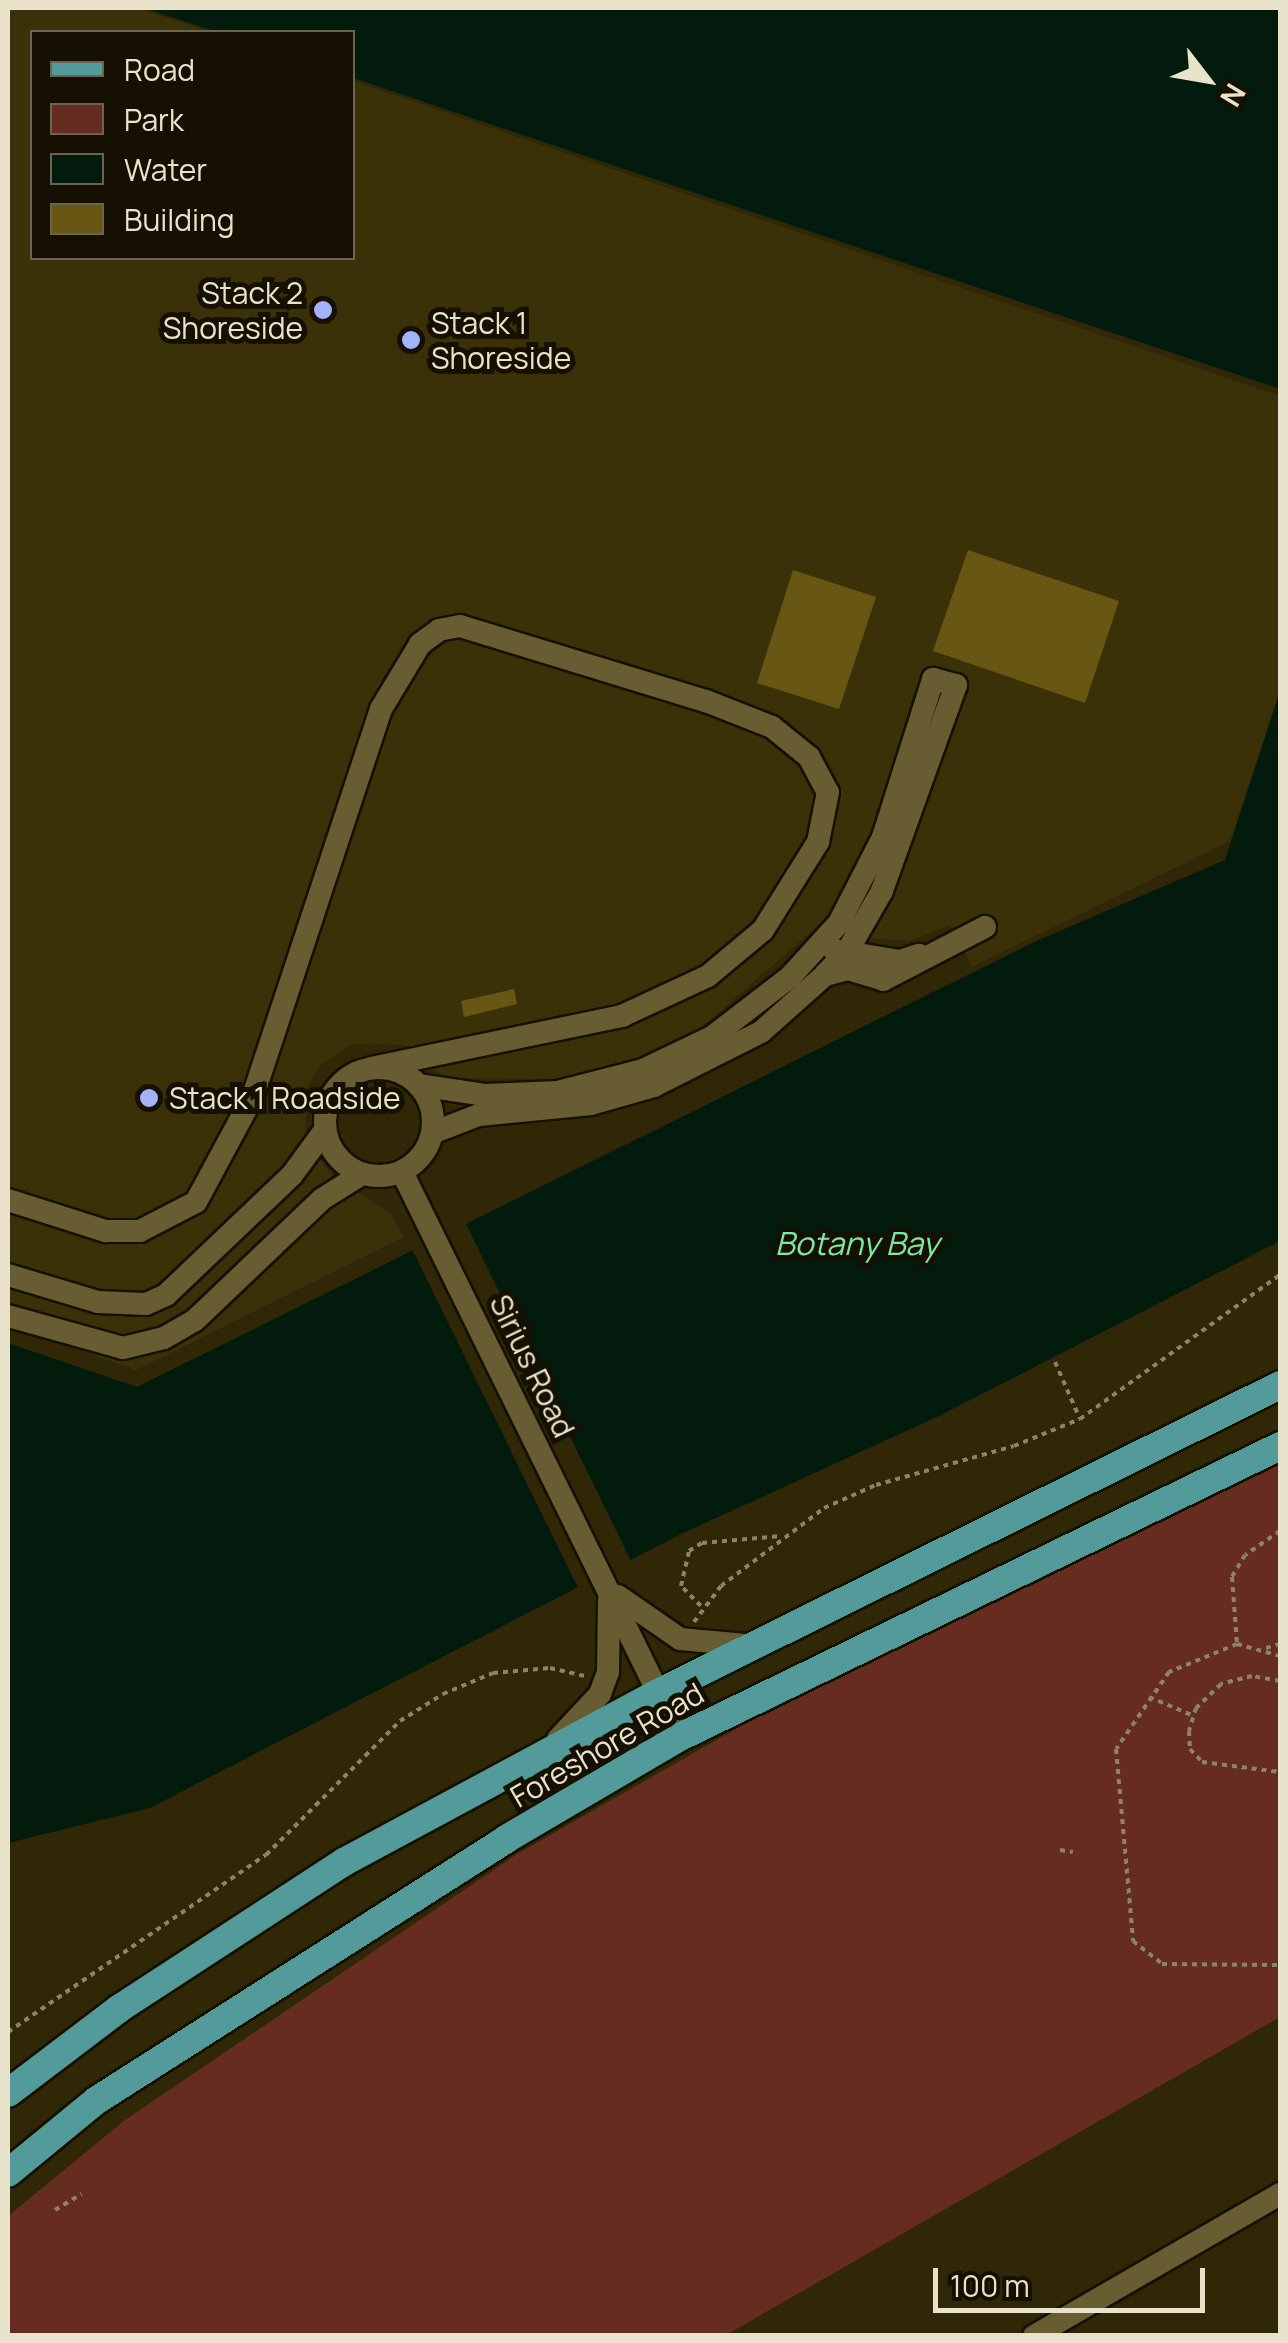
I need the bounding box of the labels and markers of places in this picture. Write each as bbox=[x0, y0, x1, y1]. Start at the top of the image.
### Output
place label: Stack 2 Shoreside bbox=[163, 275, 303, 346]
marker: Stack 2 Shoreside bbox=[312, 299, 334, 321]
place label: Stack 1 Shoreside bbox=[431, 305, 571, 376]
marker: Stack 1 Shoreside bbox=[400, 329, 422, 351]
place label: Stack 1 Roadside bbox=[169, 1080, 401, 1116]
marker: Stack 1 Roadside bbox=[138, 1087, 160, 1109]

